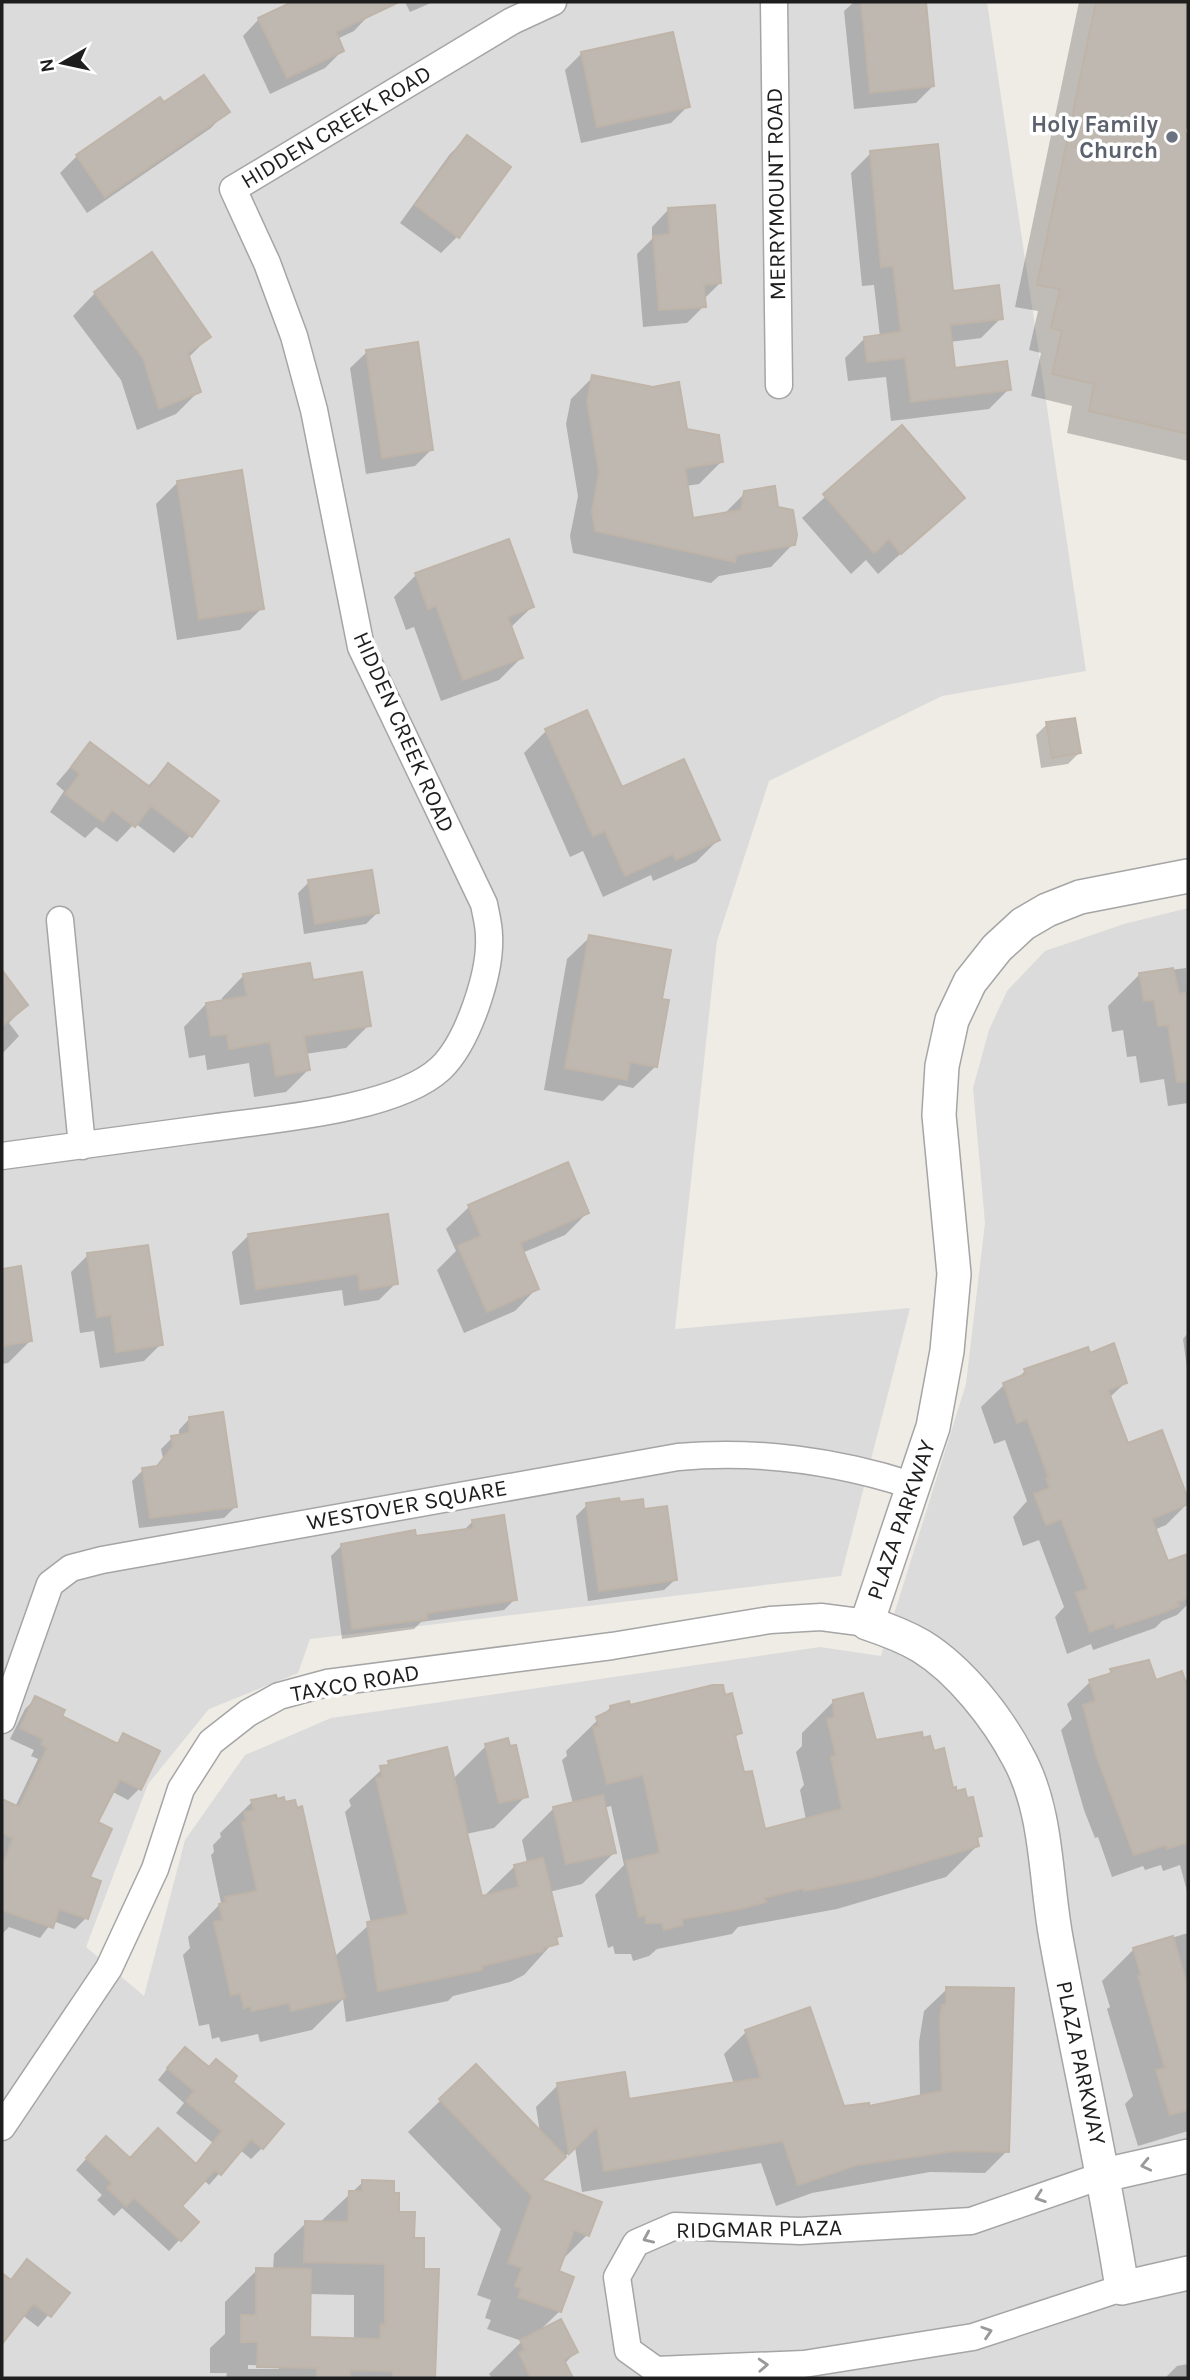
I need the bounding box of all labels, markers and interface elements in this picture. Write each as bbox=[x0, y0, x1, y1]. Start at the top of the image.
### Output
north arrow bbox=[28, 28, 98, 98]
text: N bbox=[35, 57, 59, 74]
street label: HIDDEN CREEK ROAD bbox=[236, 60, 436, 194]
street label: MERRYMOUNT ROAD bbox=[761, 87, 791, 301]
place label: Holy Family Church bbox=[1031, 111, 1158, 164]
marker: Holy Family Church bbox=[1164, 129, 1180, 145]
street label: HIDDEN CREEK ROAD bbox=[348, 627, 460, 837]
street label: PLAZA PARKWAY bbox=[861, 1436, 941, 1603]
street label: WESTOVER SQUARE bbox=[305, 1474, 509, 1536]
street label: TAXCO ROAD bbox=[289, 1658, 421, 1708]
street label: PLAZA PARKWAY bbox=[1050, 1978, 1112, 2148]
one-way arrow bbox=[1140, 2157, 1152, 2172]
one-way arrow bbox=[1034, 2189, 1046, 2203]
street label: RIDGMAR PLAZA bbox=[676, 2214, 842, 2244]
one-way arrow bbox=[642, 2230, 655, 2244]
one-way arrow bbox=[981, 2326, 993, 2340]
one-way arrow bbox=[758, 2358, 769, 2373]

